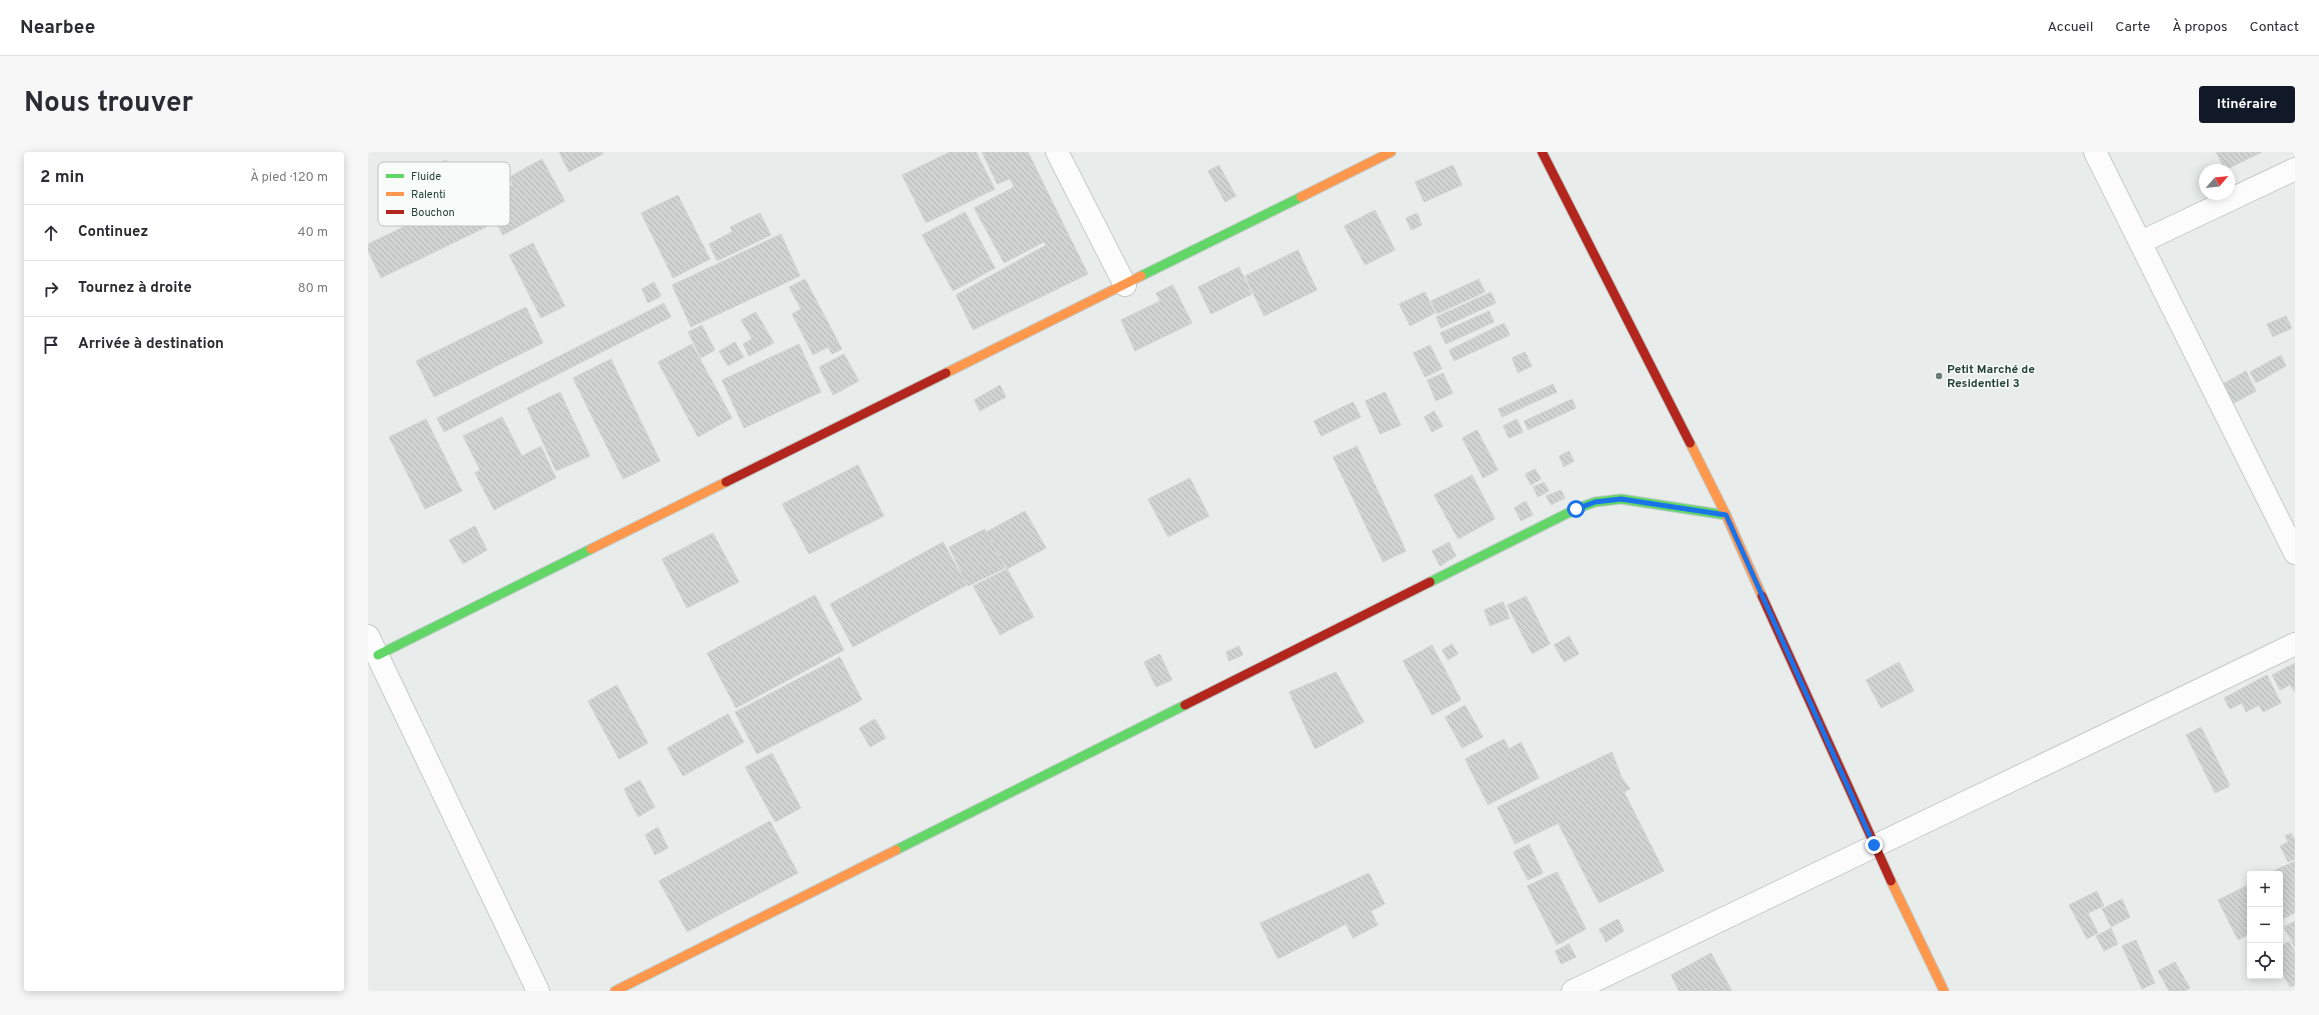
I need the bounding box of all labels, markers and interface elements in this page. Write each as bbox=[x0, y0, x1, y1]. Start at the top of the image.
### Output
text: Nearbee bbox=[20, 16, 95, 40]
text: Accueil bbox=[2047, 19, 2093, 36]
text: Carte bbox=[2115, 19, 2150, 36]
text: À propos bbox=[2172, 19, 2228, 36]
text: Contact bbox=[2250, 19, 2299, 36]
text: Nous trouver bbox=[24, 86, 193, 122]
button: Itinéraire bbox=[2199, 86, 2295, 123]
legend bbox=[378, 162, 510, 226]
north arrow bbox=[2199, 164, 2235, 200]
text: 2 min bbox=[40, 167, 84, 189]
text: À pied · 120 m bbox=[250, 170, 328, 186]
text: Fluide bbox=[411, 170, 441, 184]
text: Ralenti bbox=[411, 188, 446, 202]
text: Bouchon bbox=[411, 206, 455, 220]
icon: ahead bbox=[40, 222, 62, 244]
text: Continuez bbox=[78, 223, 148, 242]
text: 40 m bbox=[298, 225, 328, 241]
icon: right bbox=[40, 278, 62, 300]
text: Tournez à droite bbox=[78, 279, 192, 298]
text: 80 m bbox=[298, 281, 328, 297]
icon: arrive bbox=[40, 334, 62, 356]
text: Arrivée à destination bbox=[78, 335, 224, 354]
place label: Petit Marché de Residentiel 3 bbox=[1947, 362, 2035, 392]
marker: Petit Marché de Residentiel 3 bbox=[1934, 371, 1944, 381]
route start bbox=[1567, 500, 1585, 518]
route end bbox=[1865, 836, 1883, 854]
map controls bbox=[2247, 871, 2283, 979]
button: + bbox=[2247, 871, 2283, 907]
button: − bbox=[2247, 907, 2283, 943]
button: locate bbox=[2247, 943, 2283, 979]

